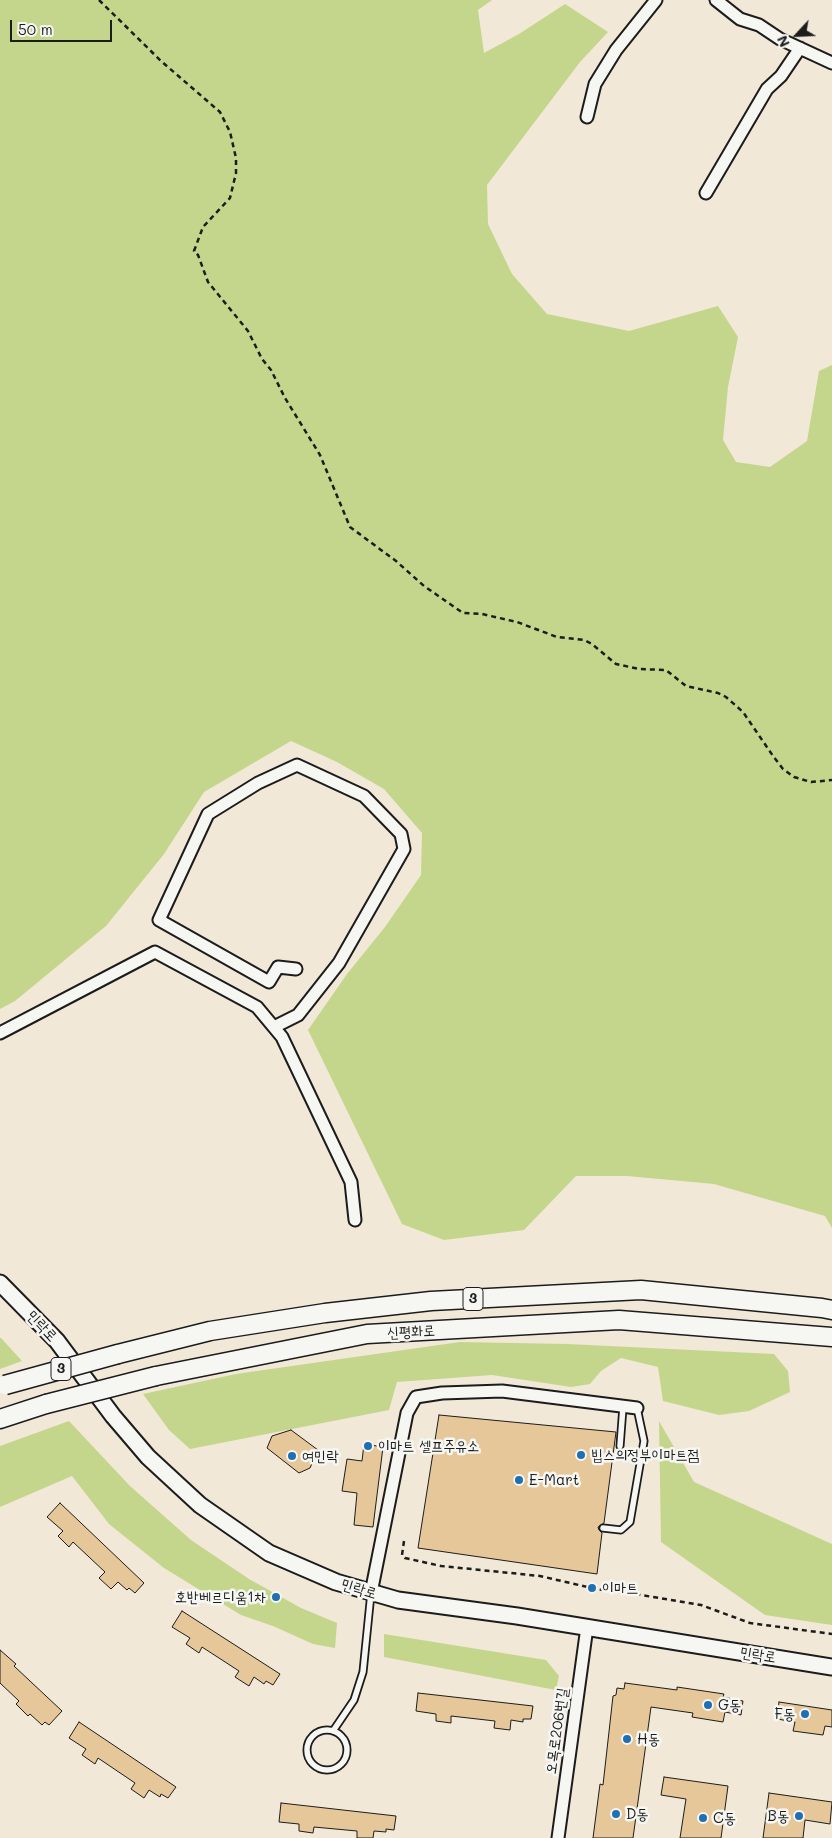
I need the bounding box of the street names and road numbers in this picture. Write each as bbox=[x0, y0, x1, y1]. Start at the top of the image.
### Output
road number: 3 bbox=[463, 1288, 483, 1310]
street label: 민락로 bbox=[23, 1307, 61, 1345]
street label: 신평화로 bbox=[386, 1322, 436, 1342]
road number: 3 bbox=[51, 1358, 71, 1380]
street label: 민락로 bbox=[339, 1575, 379, 1603]
street label: 민락로 bbox=[739, 1643, 777, 1667]
street label: 오목로206번길 bbox=[542, 1687, 572, 1775]

